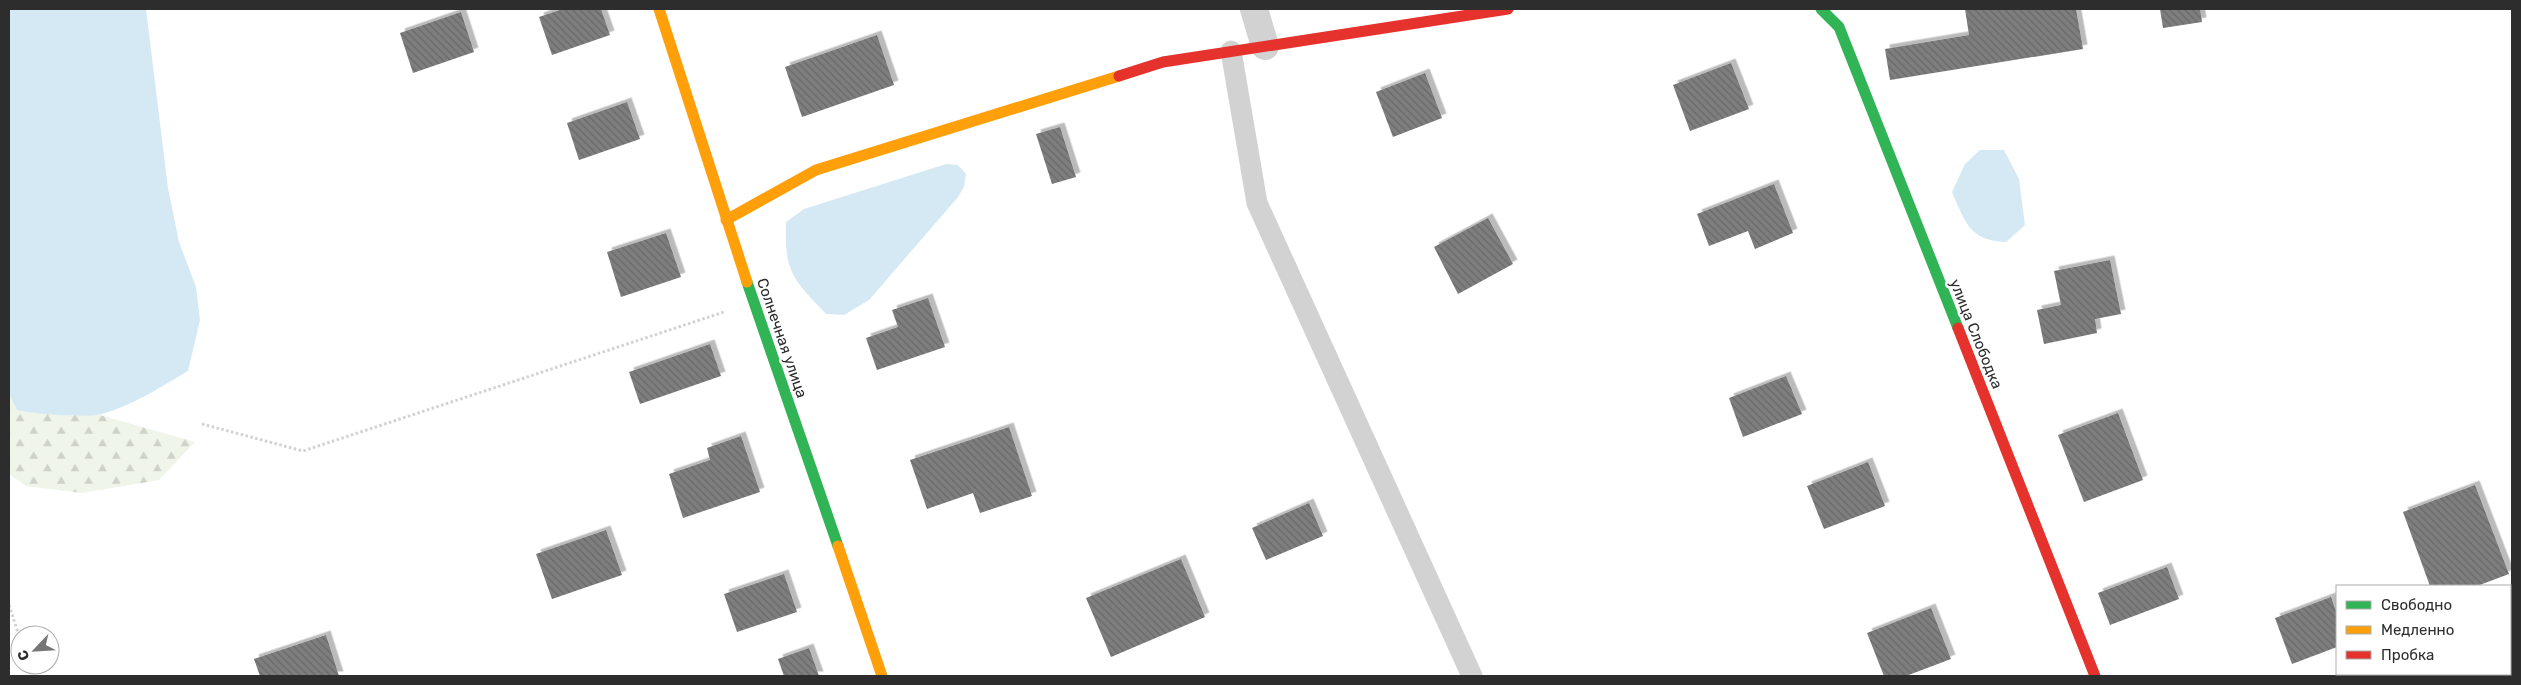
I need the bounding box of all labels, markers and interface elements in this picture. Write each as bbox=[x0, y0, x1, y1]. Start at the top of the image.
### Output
street label: Солнечная улица bbox=[753, 276, 811, 400]
street label: улица Слободка bbox=[1946, 276, 2006, 392]
legend bbox=[2336, 585, 2511, 675]
text: Свободно bbox=[2381, 596, 2452, 614]
text: Медленно bbox=[2381, 621, 2454, 639]
north arrow bbox=[10, 625, 60, 675]
text: Пробка bbox=[2381, 646, 2434, 664]
text: С bbox=[14, 647, 33, 663]

